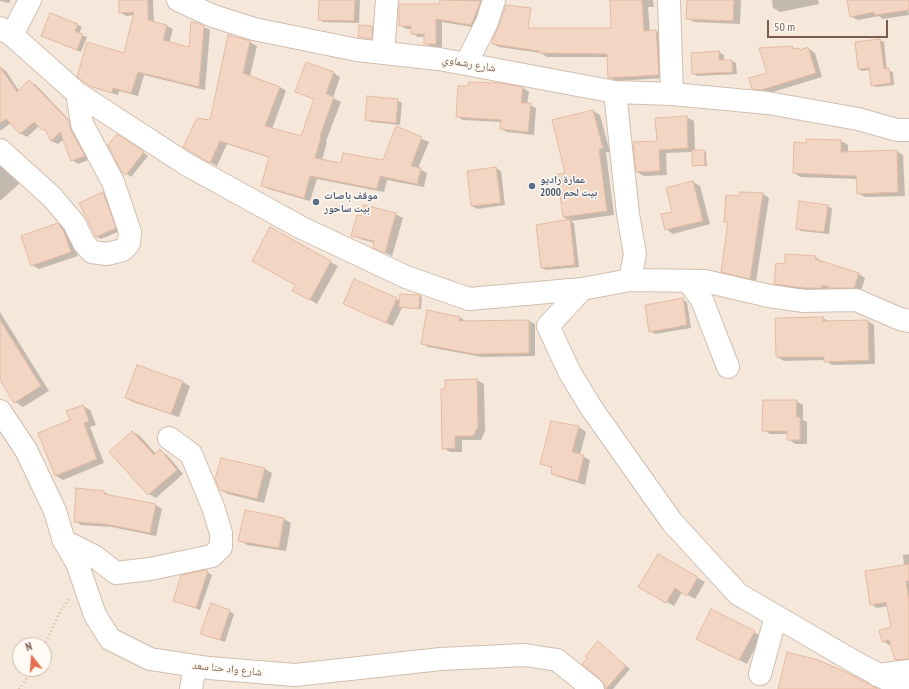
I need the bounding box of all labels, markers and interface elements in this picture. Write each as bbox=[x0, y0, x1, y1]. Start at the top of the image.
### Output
scale bar bbox=[769, 12, 890, 38]
text: 50 m bbox=[774, 19, 795, 34]
street label: شارع رشماوي bbox=[441, 53, 497, 75]
place label: عمارة راديو بيت لحم 2000 bbox=[540, 173, 597, 199]
marker: عمارة راديو بيت لحم 2000 bbox=[527, 181, 537, 191]
place label: موقف باصات بيت ساحور bbox=[324, 189, 378, 215]
marker: موقف باصات بيت ساحور bbox=[311, 197, 321, 207]
north arrow bbox=[12, 637, 52, 677]
text: N bbox=[24, 639, 34, 654]
street label: شارع واد حنا سعد bbox=[191, 659, 263, 679]

